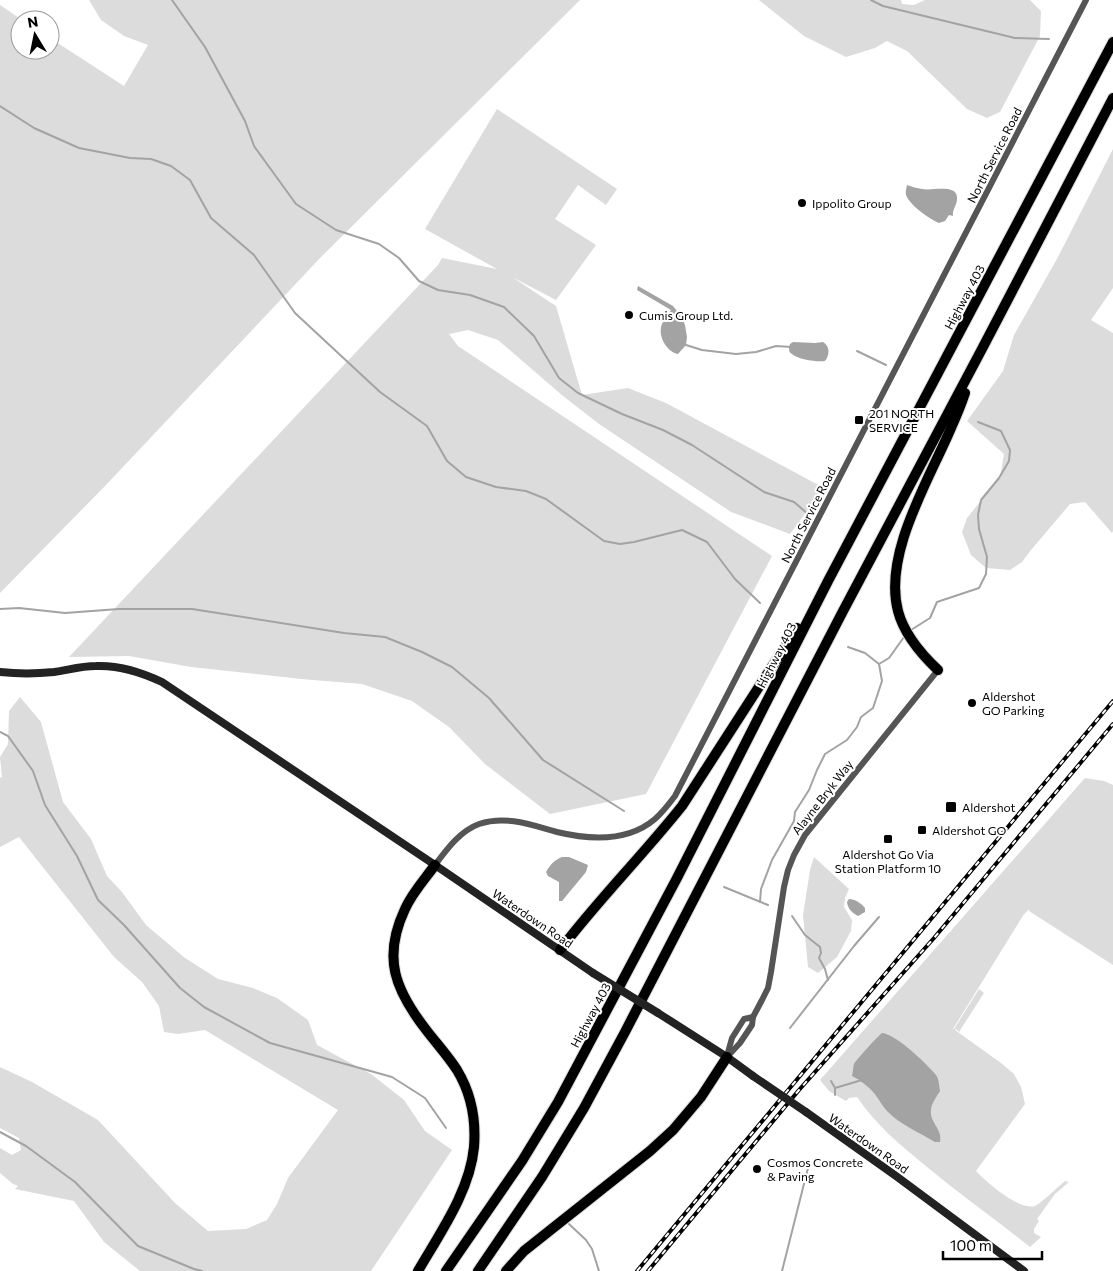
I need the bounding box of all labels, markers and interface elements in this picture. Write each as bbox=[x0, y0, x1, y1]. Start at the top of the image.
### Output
north arrow bbox=[10, 10, 60, 60]
text: N bbox=[26, 12, 39, 31]
street label: North Service Road bbox=[964, 105, 1024, 205]
place label: Ippolito Group bbox=[812, 196, 892, 210]
marker: Ippolito Group bbox=[796, 197, 808, 209]
street label: Highway 403 bbox=[941, 262, 987, 332]
place label: Cumis Group Ltd. bbox=[639, 308, 733, 322]
marker: Cumis Group Ltd. bbox=[623, 309, 635, 321]
place label: 201 NORTH SERVICE bbox=[869, 406, 934, 434]
marker: 201 NORTH SERVICE bbox=[853, 414, 865, 426]
street label: North Service Road bbox=[778, 465, 838, 565]
street label: Highway 403 bbox=[754, 620, 798, 690]
place label: Aldershot GO Parking bbox=[982, 689, 1045, 717]
marker: Aldershot GO Parking bbox=[966, 697, 978, 709]
street label: Alayne Bryk Way bbox=[789, 757, 855, 837]
marker: Aldershot bbox=[944, 800, 958, 814]
place label: Aldershot bbox=[962, 800, 1016, 814]
place label: Aldershot GO bbox=[932, 823, 1007, 837]
marker: Aldershot GO bbox=[916, 824, 928, 836]
marker: Aldershot Go Via Station Platform 10 bbox=[882, 833, 894, 845]
place label: Aldershot Go Via Station Platform 10 bbox=[835, 847, 941, 875]
street label: Waterdown Road bbox=[490, 886, 576, 950]
street label: Highway 403 bbox=[567, 980, 613, 1050]
street label: Waterdown Road bbox=[826, 1110, 912, 1176]
place label: Cosmos Concrete & Paving bbox=[767, 1155, 863, 1183]
marker: Cosmos Concrete & Paving bbox=[751, 1163, 763, 1175]
scale bar bbox=[943, 1228, 1042, 1260]
text: 100 m bbox=[950, 1236, 992, 1254]

